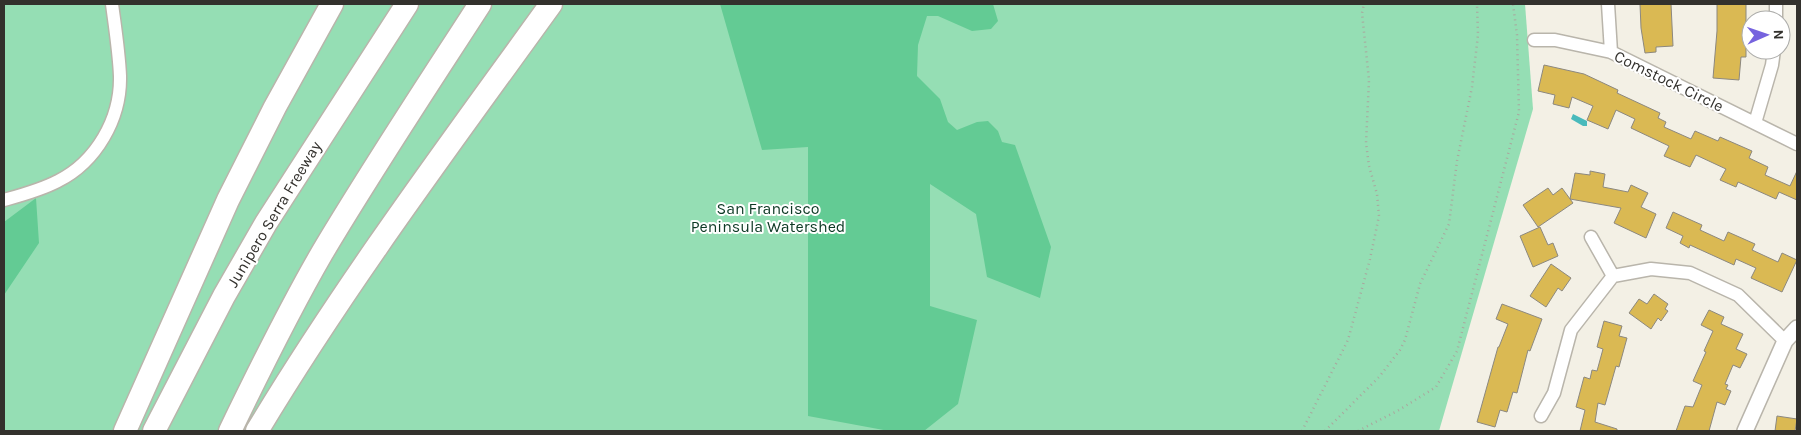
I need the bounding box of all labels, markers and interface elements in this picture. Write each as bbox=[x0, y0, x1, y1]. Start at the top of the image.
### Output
north arrow bbox=[1741, 10, 1791, 60]
text: N bbox=[1770, 29, 1787, 40]
street label: Comstock Circle bbox=[1611, 46, 1727, 116]
street label: Junipero Serra Freeway bbox=[223, 137, 325, 290]
park label: San Francisco Peninsula Watershed bbox=[691, 199, 845, 236]

